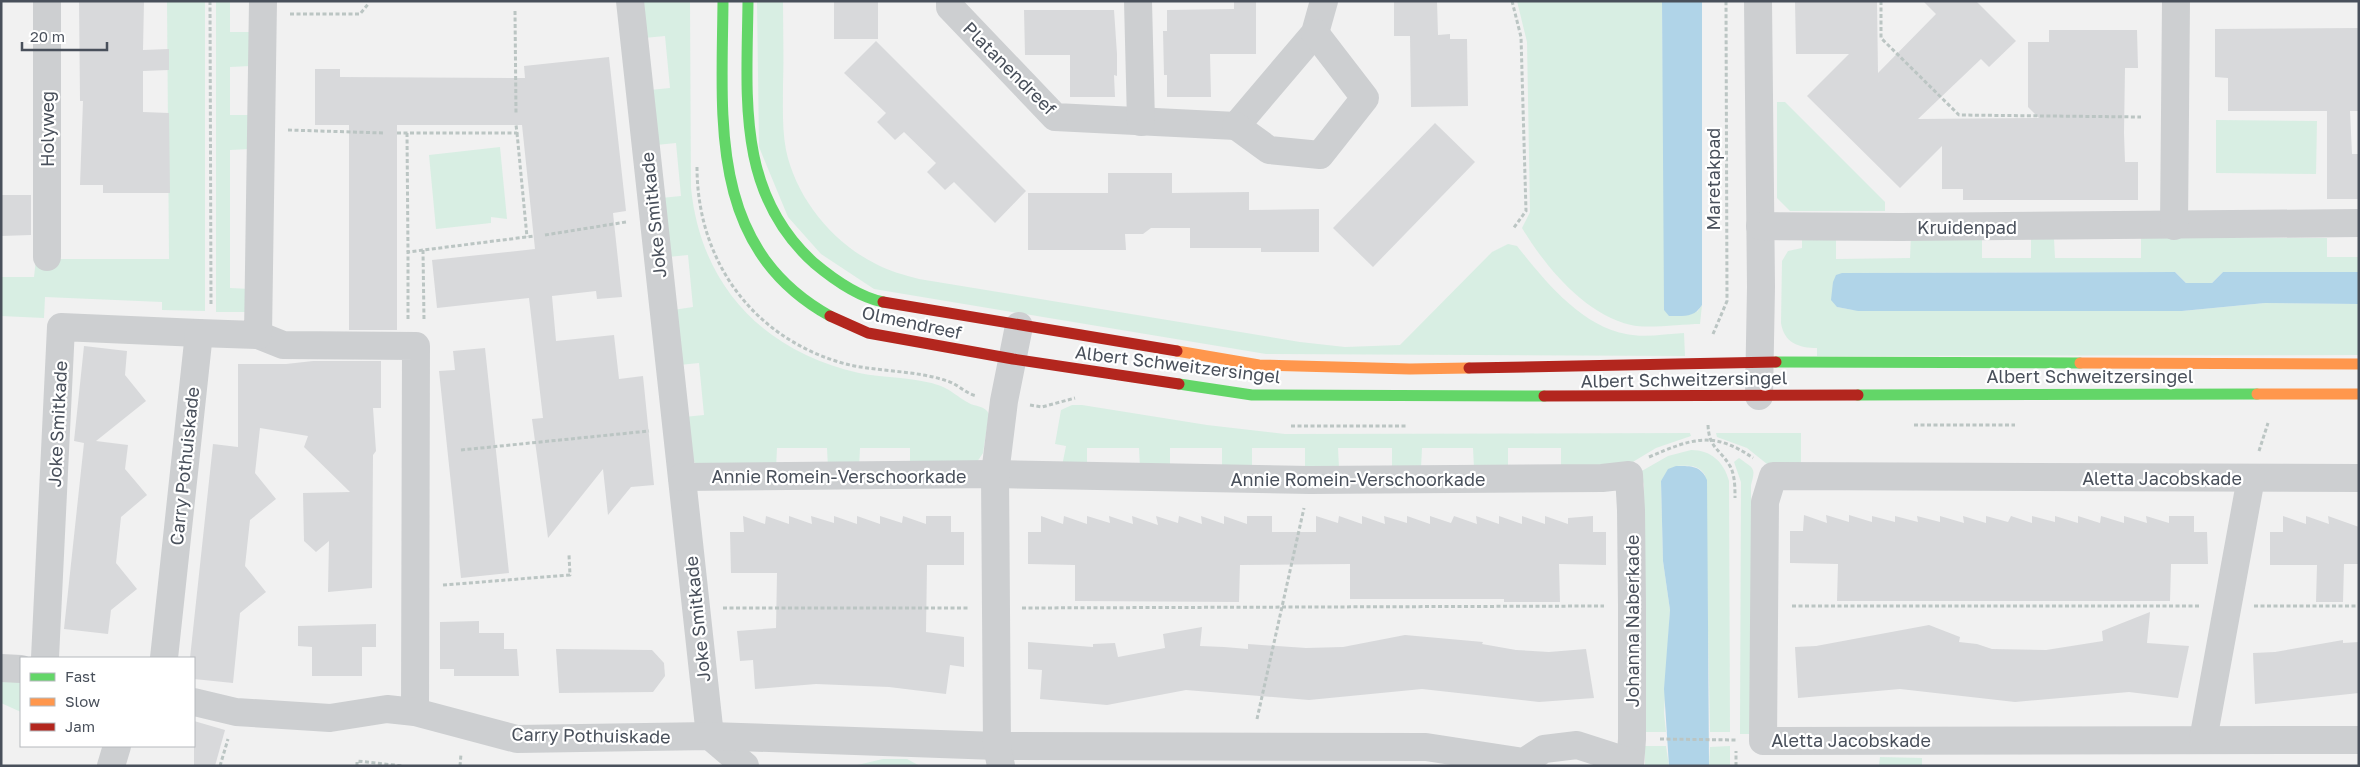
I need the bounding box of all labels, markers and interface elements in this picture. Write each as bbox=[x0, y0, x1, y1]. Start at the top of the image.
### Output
street label: Platanendreef bbox=[959, 17, 1061, 119]
scale bar bbox=[22, 20, 108, 52]
text: 20 m bbox=[30, 27, 65, 45]
street label: Holyweg bbox=[36, 91, 58, 167]
street label: Maretakpad bbox=[1702, 128, 1724, 230]
street label: Joke Smitkade bbox=[635, 151, 671, 279]
street label: Kruidenpad bbox=[1917, 216, 2017, 238]
street label: Olmendreef bbox=[860, 301, 964, 343]
street label: Albert Schweitzersingel bbox=[1074, 340, 1282, 388]
street label: Joke Smitkade bbox=[43, 360, 71, 488]
street label: Albert Schweitzersingel bbox=[1987, 365, 2194, 387]
street label: Albert Schweitzersingel bbox=[1580, 366, 1788, 392]
street label: Carry Pothuiskade bbox=[165, 386, 203, 546]
street label: Annie Romein-Verschoorkade bbox=[711, 465, 967, 487]
street label: Aletta Jacobskade bbox=[2082, 467, 2242, 489]
street label: Annie Romein-Verschoorkade bbox=[1230, 468, 1486, 490]
street label: Johanna Naberkade bbox=[1621, 535, 1643, 707]
street label: Joke Smitkade bbox=[679, 555, 715, 683]
legend bbox=[20, 657, 195, 747]
text: Fast bbox=[65, 667, 96, 685]
text: Slow bbox=[65, 692, 100, 710]
text: Jam bbox=[65, 717, 95, 735]
street label: Carry Pothuiskade bbox=[511, 723, 671, 747]
street label: Aletta Jacobskade bbox=[1771, 729, 1931, 751]

